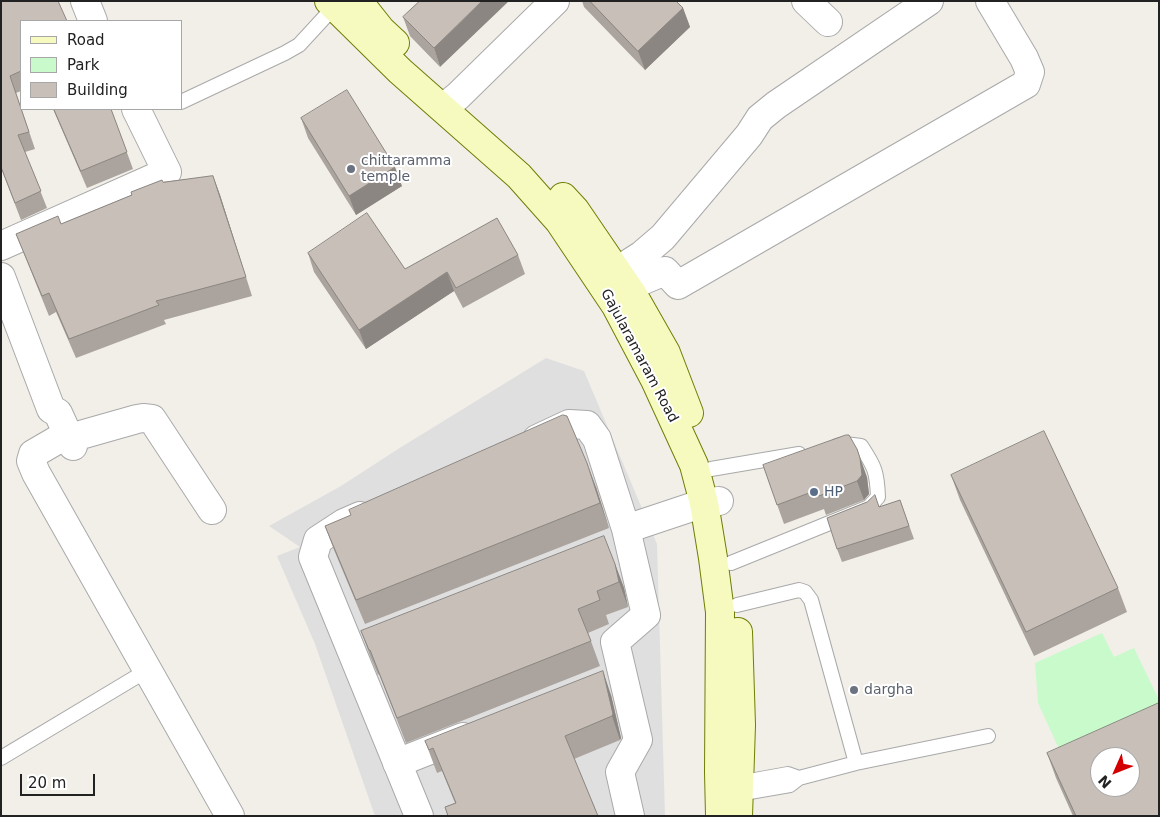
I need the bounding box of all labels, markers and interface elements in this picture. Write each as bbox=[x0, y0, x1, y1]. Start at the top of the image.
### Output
legend bbox=[20, 20, 182, 110]
text: Road bbox=[67, 31, 105, 49]
text: Park bbox=[67, 56, 99, 74]
text: Building bbox=[67, 81, 128, 99]
place label: chittaramma temple bbox=[361, 153, 451, 186]
marker: chittaramma temple bbox=[345, 163, 357, 175]
street label: Gajularamaram Road bbox=[597, 286, 681, 426]
place label: HP bbox=[824, 484, 843, 500]
marker: HP bbox=[808, 486, 820, 498]
place label: dargha bbox=[864, 682, 913, 698]
marker: dargha bbox=[848, 684, 860, 696]
north arrow bbox=[1090, 747, 1140, 797]
scale bar bbox=[22, 764, 98, 796]
text: N bbox=[1095, 772, 1115, 791]
text: 20 m bbox=[28, 774, 66, 792]

